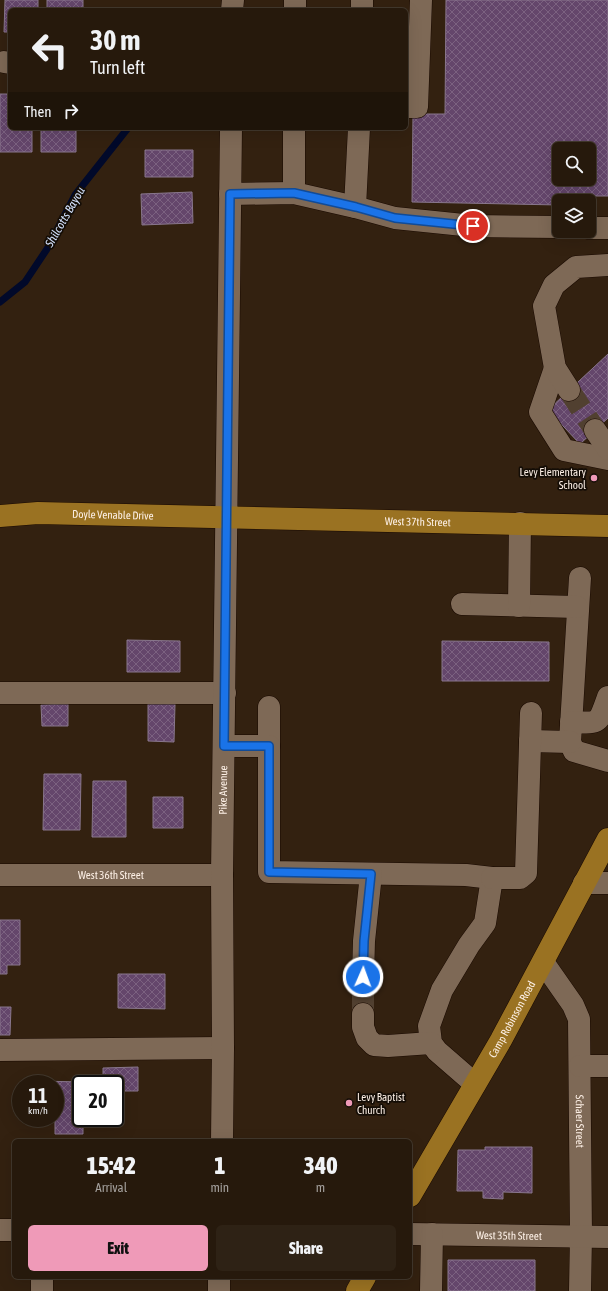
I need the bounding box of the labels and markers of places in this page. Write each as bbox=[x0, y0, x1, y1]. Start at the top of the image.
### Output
pin bbox=[456, 209, 490, 243]
place label: Levy Elementary School bbox=[519, 466, 586, 491]
marker: Levy Elementary School bbox=[589, 473, 599, 483]
place label: Levy Baptist Church bbox=[357, 1091, 405, 1116]
marker: Levy Baptist Church bbox=[344, 1098, 354, 1108]

